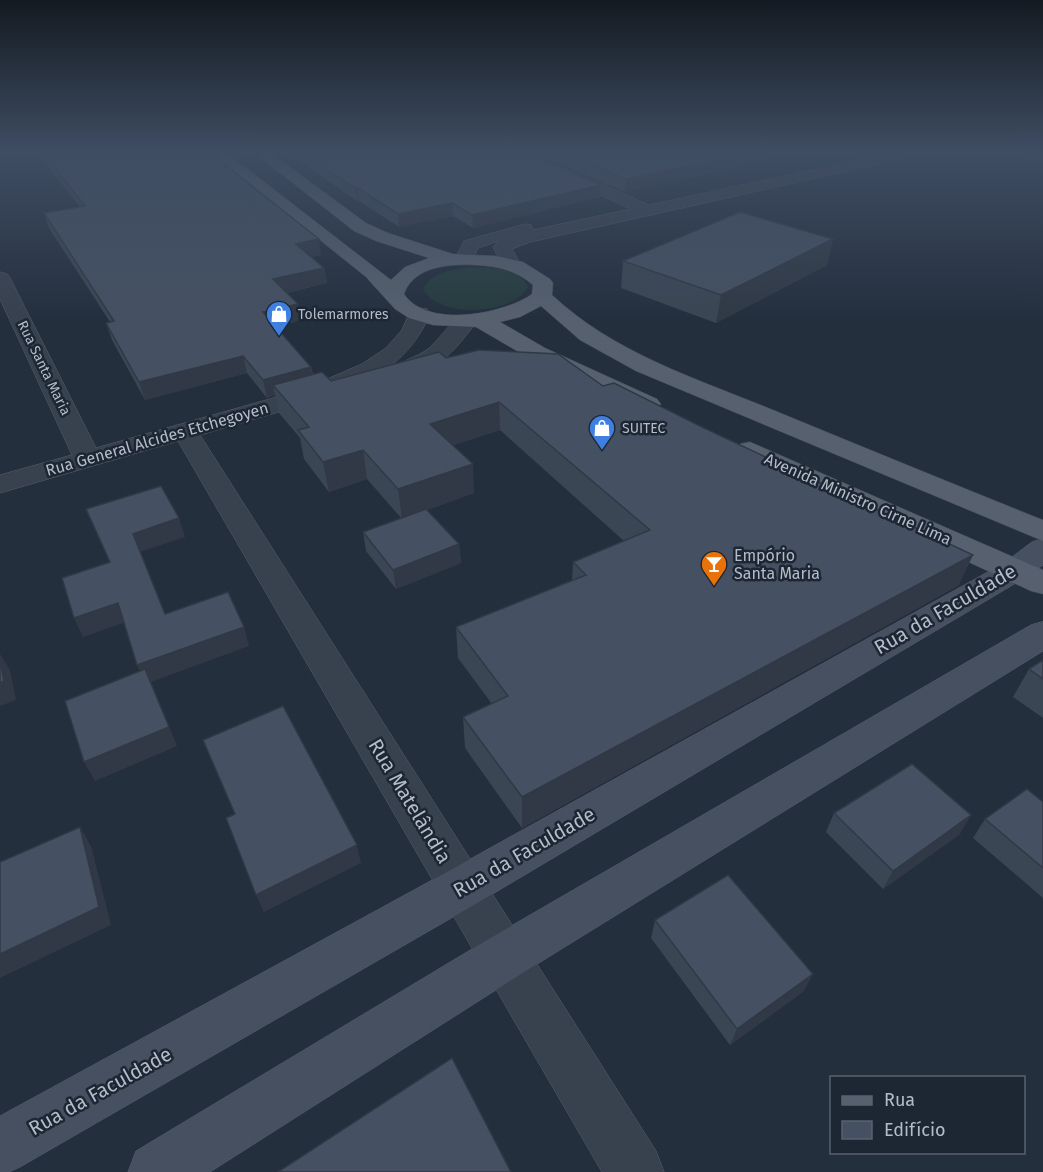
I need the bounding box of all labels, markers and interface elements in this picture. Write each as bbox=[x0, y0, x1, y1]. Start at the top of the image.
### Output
shop icon: Tolemarmores bbox=[264, 299, 294, 337]
place label: Tolemarmores bbox=[298, 306, 389, 323]
street label: Rua Santa Maria bbox=[14, 318, 74, 418]
street label: Rua General Alcides Etchegoyen bbox=[43, 398, 271, 480]
shop icon: SUITEC bbox=[587, 413, 617, 451]
place label: SUITEC bbox=[622, 420, 666, 437]
street label: Avenida Ministro Cirne Lima bbox=[762, 449, 954, 549]
place label: Empório Santa Maria bbox=[734, 546, 820, 583]
bar icon: Empório Santa Maria bbox=[699, 549, 729, 587]
street label: Rua da Faculdade bbox=[870, 559, 1020, 659]
street label: Rua Matelândia bbox=[363, 734, 457, 868]
street label: Rua da Faculdade bbox=[449, 802, 599, 902]
street label: Rua da Faculdade bbox=[24, 1042, 176, 1140]
legend bbox=[830, 1076, 1025, 1154]
text: Rua bbox=[884, 1089, 915, 1111]
text: Edifício bbox=[884, 1119, 946, 1141]

